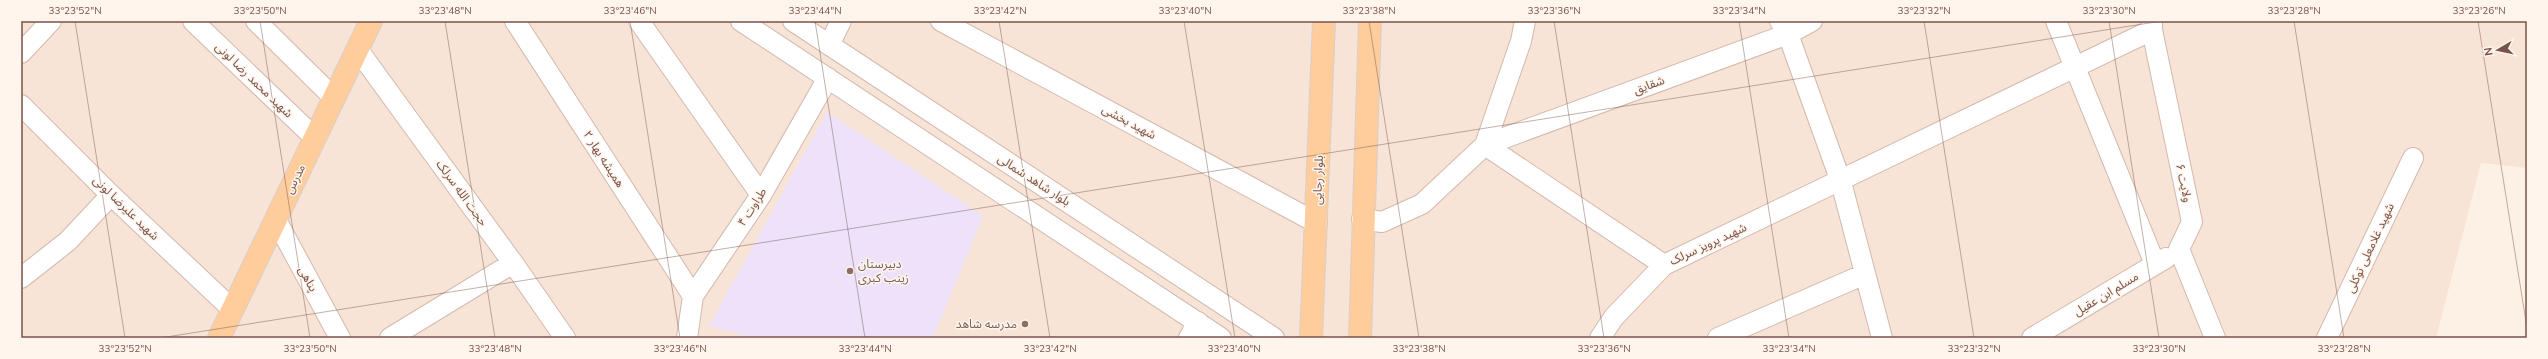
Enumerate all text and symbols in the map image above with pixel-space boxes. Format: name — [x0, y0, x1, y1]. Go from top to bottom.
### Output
text: 33°23'52"N — [48, 4, 102, 18]
text: 33°23'50"N — [233, 4, 287, 18]
text: 33°23'48"N — [418, 4, 472, 18]
text: 33°23'46"N — [603, 4, 657, 18]
text: 33°23'44"N — [788, 4, 842, 18]
text: 33°23'42"N — [973, 4, 1027, 18]
text: 33°23'40"N — [1158, 4, 1212, 18]
text: 33°23'38"N — [1342, 4, 1396, 18]
text: 33°23'36"N — [1527, 4, 1581, 18]
text: 33°23'34"N — [1712, 4, 1766, 18]
text: 33°23'32"N — [1897, 4, 1951, 18]
text: 33°23'30"N — [2082, 4, 2136, 18]
text: 33°23'28"N — [2267, 4, 2321, 18]
text: 33°23'26"N — [2452, 4, 2506, 18]
north arrow — [2478, 30, 2518, 70]
street label: شهید محمد رضا لونی — [212, 39, 296, 121]
text: N — [2481, 46, 2497, 57]
street label: شقایق — [1631, 72, 1667, 98]
street label: شهید بخشی — [1099, 101, 1159, 143]
street label: همیشه بهار ۲ — [580, 128, 628, 191]
street label: بلوار شاهد شمالی — [994, 150, 1074, 210]
street label: بلوار رجایی — [1309, 155, 1327, 205]
street label: حجت الله سرلک — [433, 157, 491, 229]
street label: مدرس — [281, 161, 309, 197]
street label: ولایت ۶ — [2172, 162, 2196, 204]
street label: شهید علیرضا لونی — [89, 172, 163, 244]
street label: طراوت ۴ — [734, 185, 770, 229]
street label: شهید غلامعلی توکلی — [2342, 201, 2398, 295]
street label: شهید پرویز سرلک — [1667, 219, 1749, 269]
place label: دبیرستان زینب کبری — [858, 256, 909, 286]
street label: پناهی — [294, 263, 322, 295]
marker: دبیرستان زینب کبری — [845, 266, 855, 276]
street label: مسلم ابن عقیل — [2071, 268, 2142, 321]
place label: مدرسه شاهد — [956, 316, 1017, 332]
marker: مدرسه شاهد — [1020, 319, 1030, 329]
text: 33°23'52"N — [98, 342, 152, 356]
text: 33°23'50"N — [283, 342, 337, 356]
text: 33°23'48"N — [468, 342, 522, 356]
text: 33°23'46"N — [653, 342, 707, 356]
text: 33°23'44"N — [838, 342, 892, 356]
text: 33°23'42"N — [1023, 342, 1077, 356]
text: 33°23'40"N — [1207, 342, 1261, 356]
text: 33°23'38"N — [1392, 342, 1446, 356]
text: 33°23'36"N — [1577, 342, 1631, 356]
text: 33°23'34"N — [1762, 342, 1816, 356]
text: 33°23'32"N — [1947, 342, 2001, 356]
text: 33°23'30"N — [2132, 342, 2186, 356]
text: 33°23'28"N — [2317, 342, 2371, 356]

